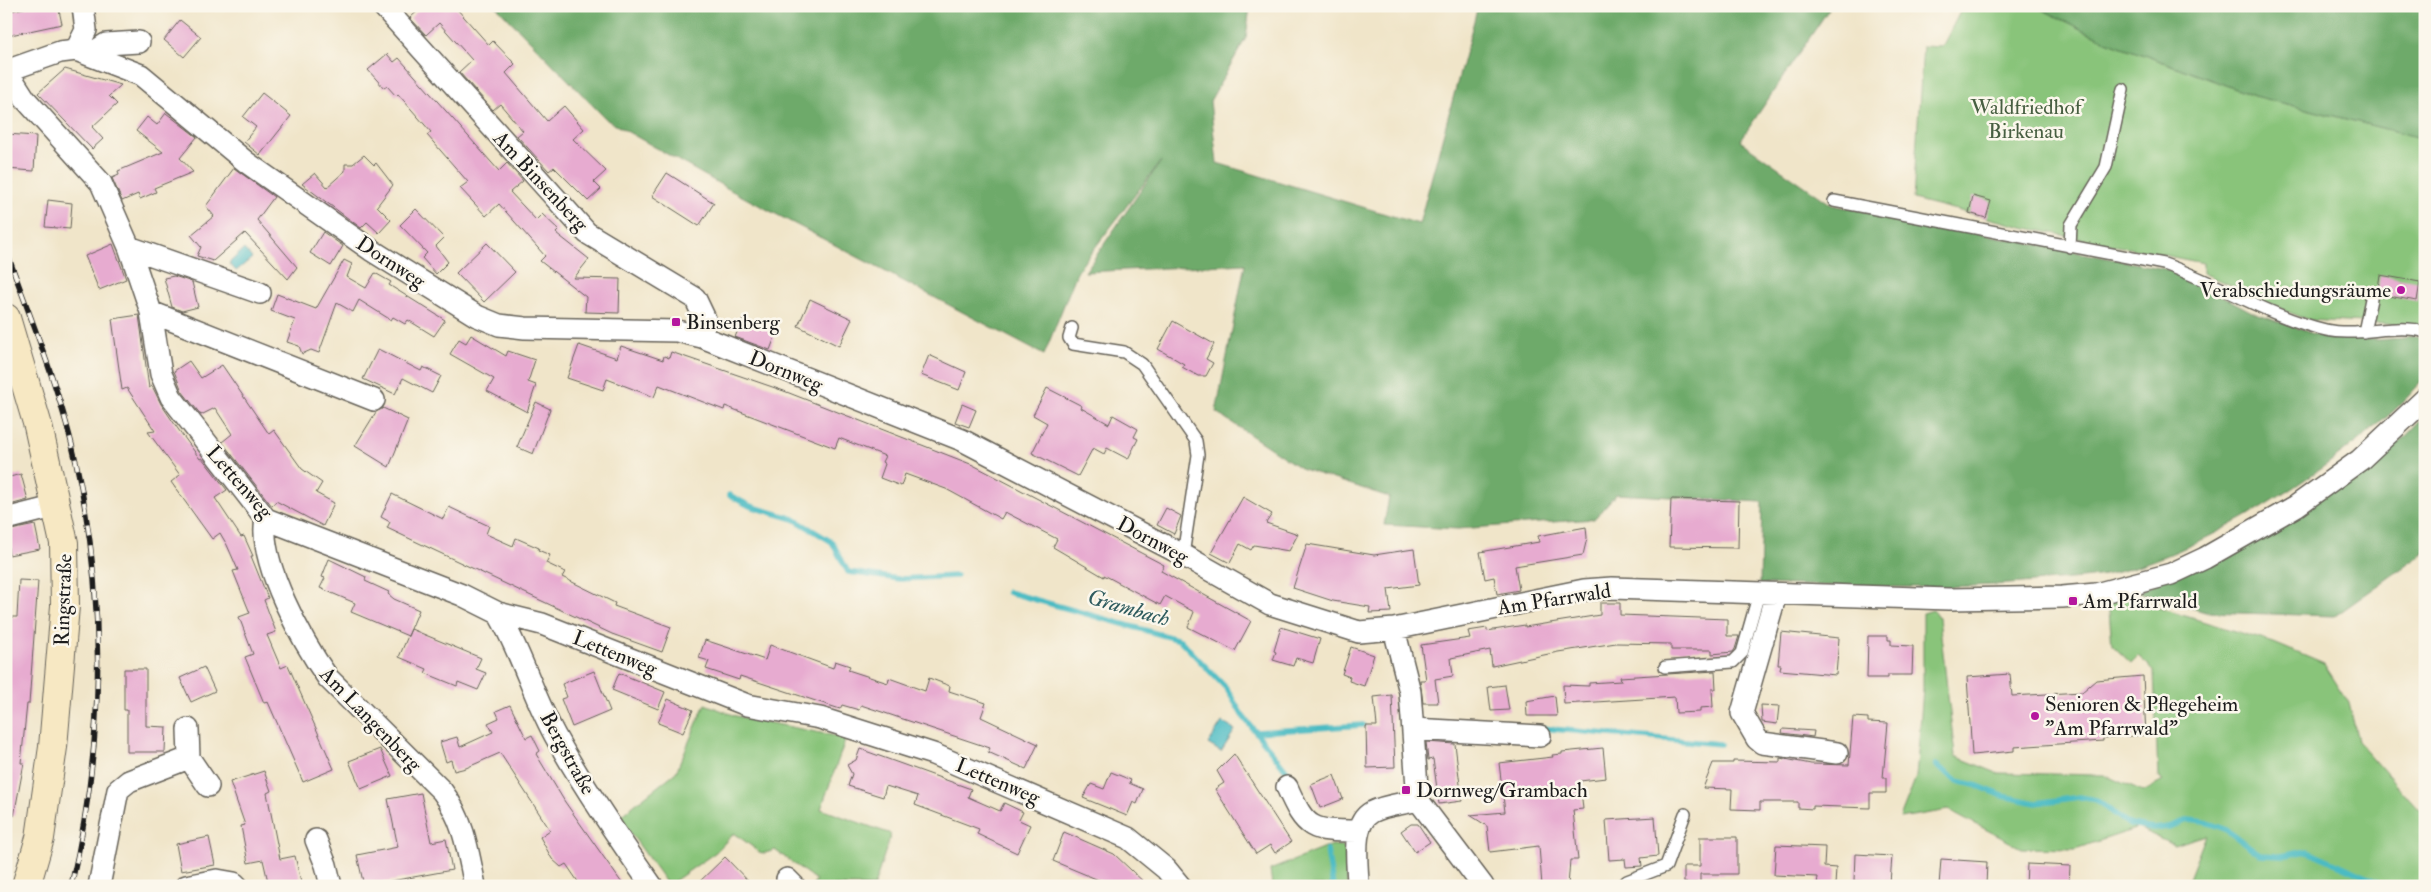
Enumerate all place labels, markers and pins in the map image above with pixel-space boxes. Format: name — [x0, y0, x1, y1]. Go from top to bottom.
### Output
place label: Verabschiedungsräume — [2199, 277, 2391, 304]
marker: Verabschiedungsräume — [2395, 284, 2407, 296]
place label: Binsenberg — [686, 309, 781, 336]
marker: Binsenberg — [670, 316, 682, 328]
place label: Am Pfarrwald — [2082, 588, 2198, 615]
marker: Am Pfarrwald — [2067, 595, 2079, 607]
place label: Senioren & Pflegeheim "Am Pfarrwald" — [2045, 691, 2238, 742]
marker: Senioren & Pflegeheim "Am Pfarrwald" — [2029, 710, 2041, 722]
place label: Dornweg/Grambach — [1416, 777, 1588, 804]
marker: Dornweg/Grambach — [1400, 784, 1412, 796]

